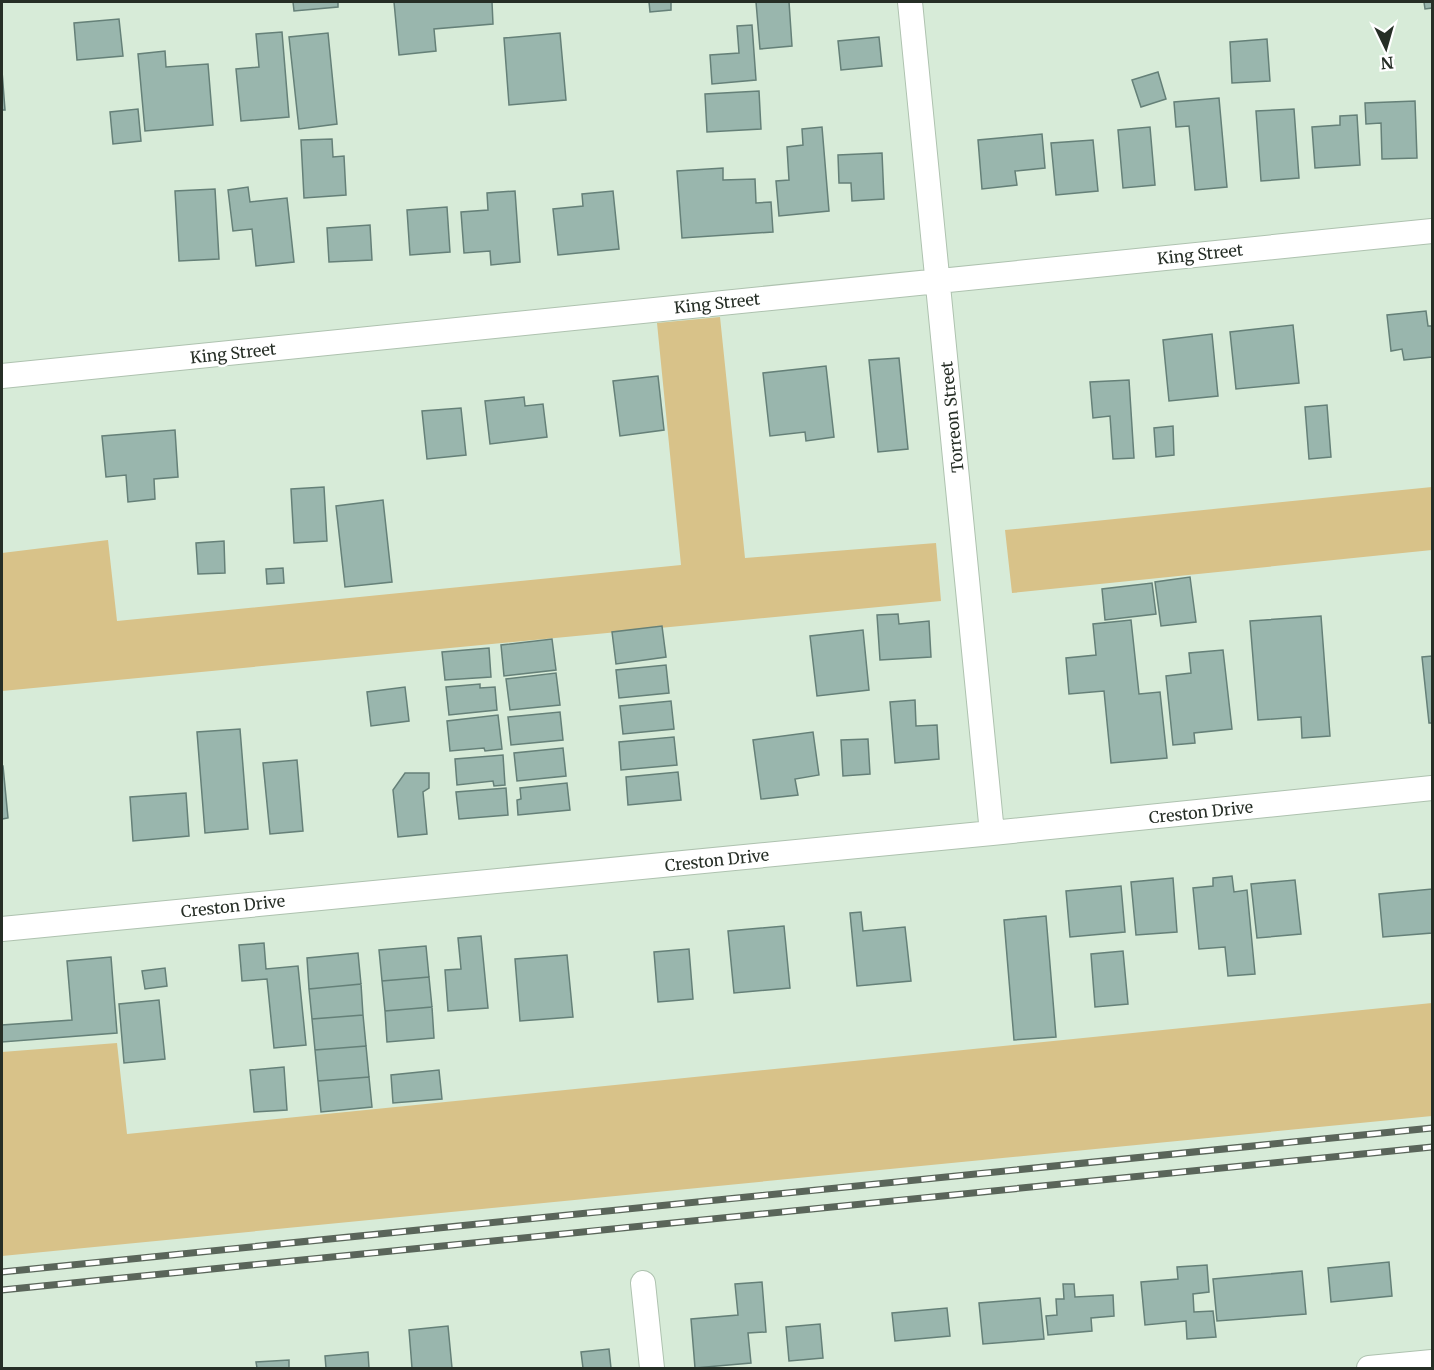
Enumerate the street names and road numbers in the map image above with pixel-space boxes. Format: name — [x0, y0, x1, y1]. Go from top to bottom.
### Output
street label: King Street — [1156, 239, 1245, 268]
street label: King Street — [673, 288, 762, 317]
street label: King Street — [189, 338, 278, 367]
street label: Torreon Street — [936, 360, 968, 474]
street label: Creston Drive — [1148, 797, 1254, 827]
street label: Creston Drive — [664, 845, 770, 875]
street label: Creston Drive — [180, 891, 286, 921]

